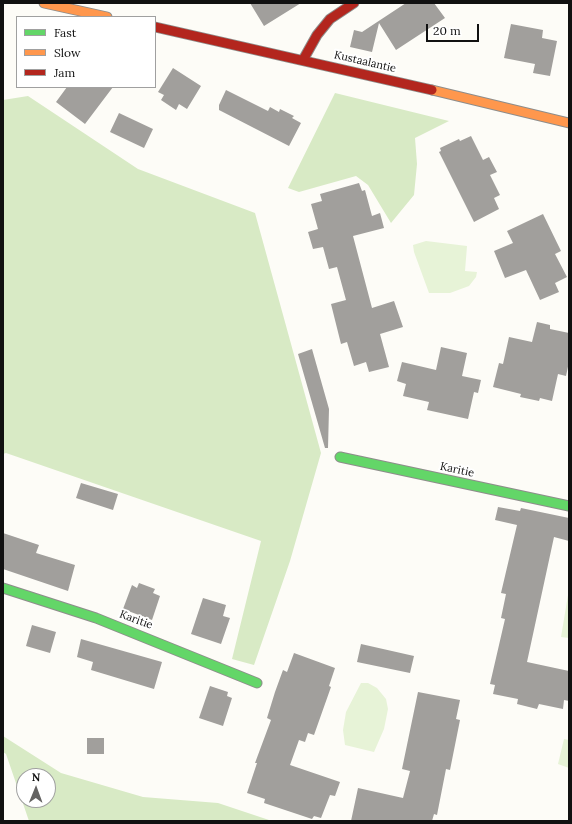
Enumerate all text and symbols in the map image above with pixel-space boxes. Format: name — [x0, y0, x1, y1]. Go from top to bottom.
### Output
legend — [16, 16, 156, 88]
scale bar — [428, 16, 481, 42]
text: 20 m — [433, 23, 461, 38]
text: Fast — [54, 25, 77, 40]
text: Slow — [54, 45, 81, 60]
street label: Kustaalantie — [333, 48, 397, 76]
text: Jam — [54, 65, 75, 80]
street label: Karitie — [439, 460, 475, 480]
street label: Karitie — [118, 608, 154, 632]
north arrow — [16, 768, 56, 808]
text: N — [32, 770, 41, 784]

